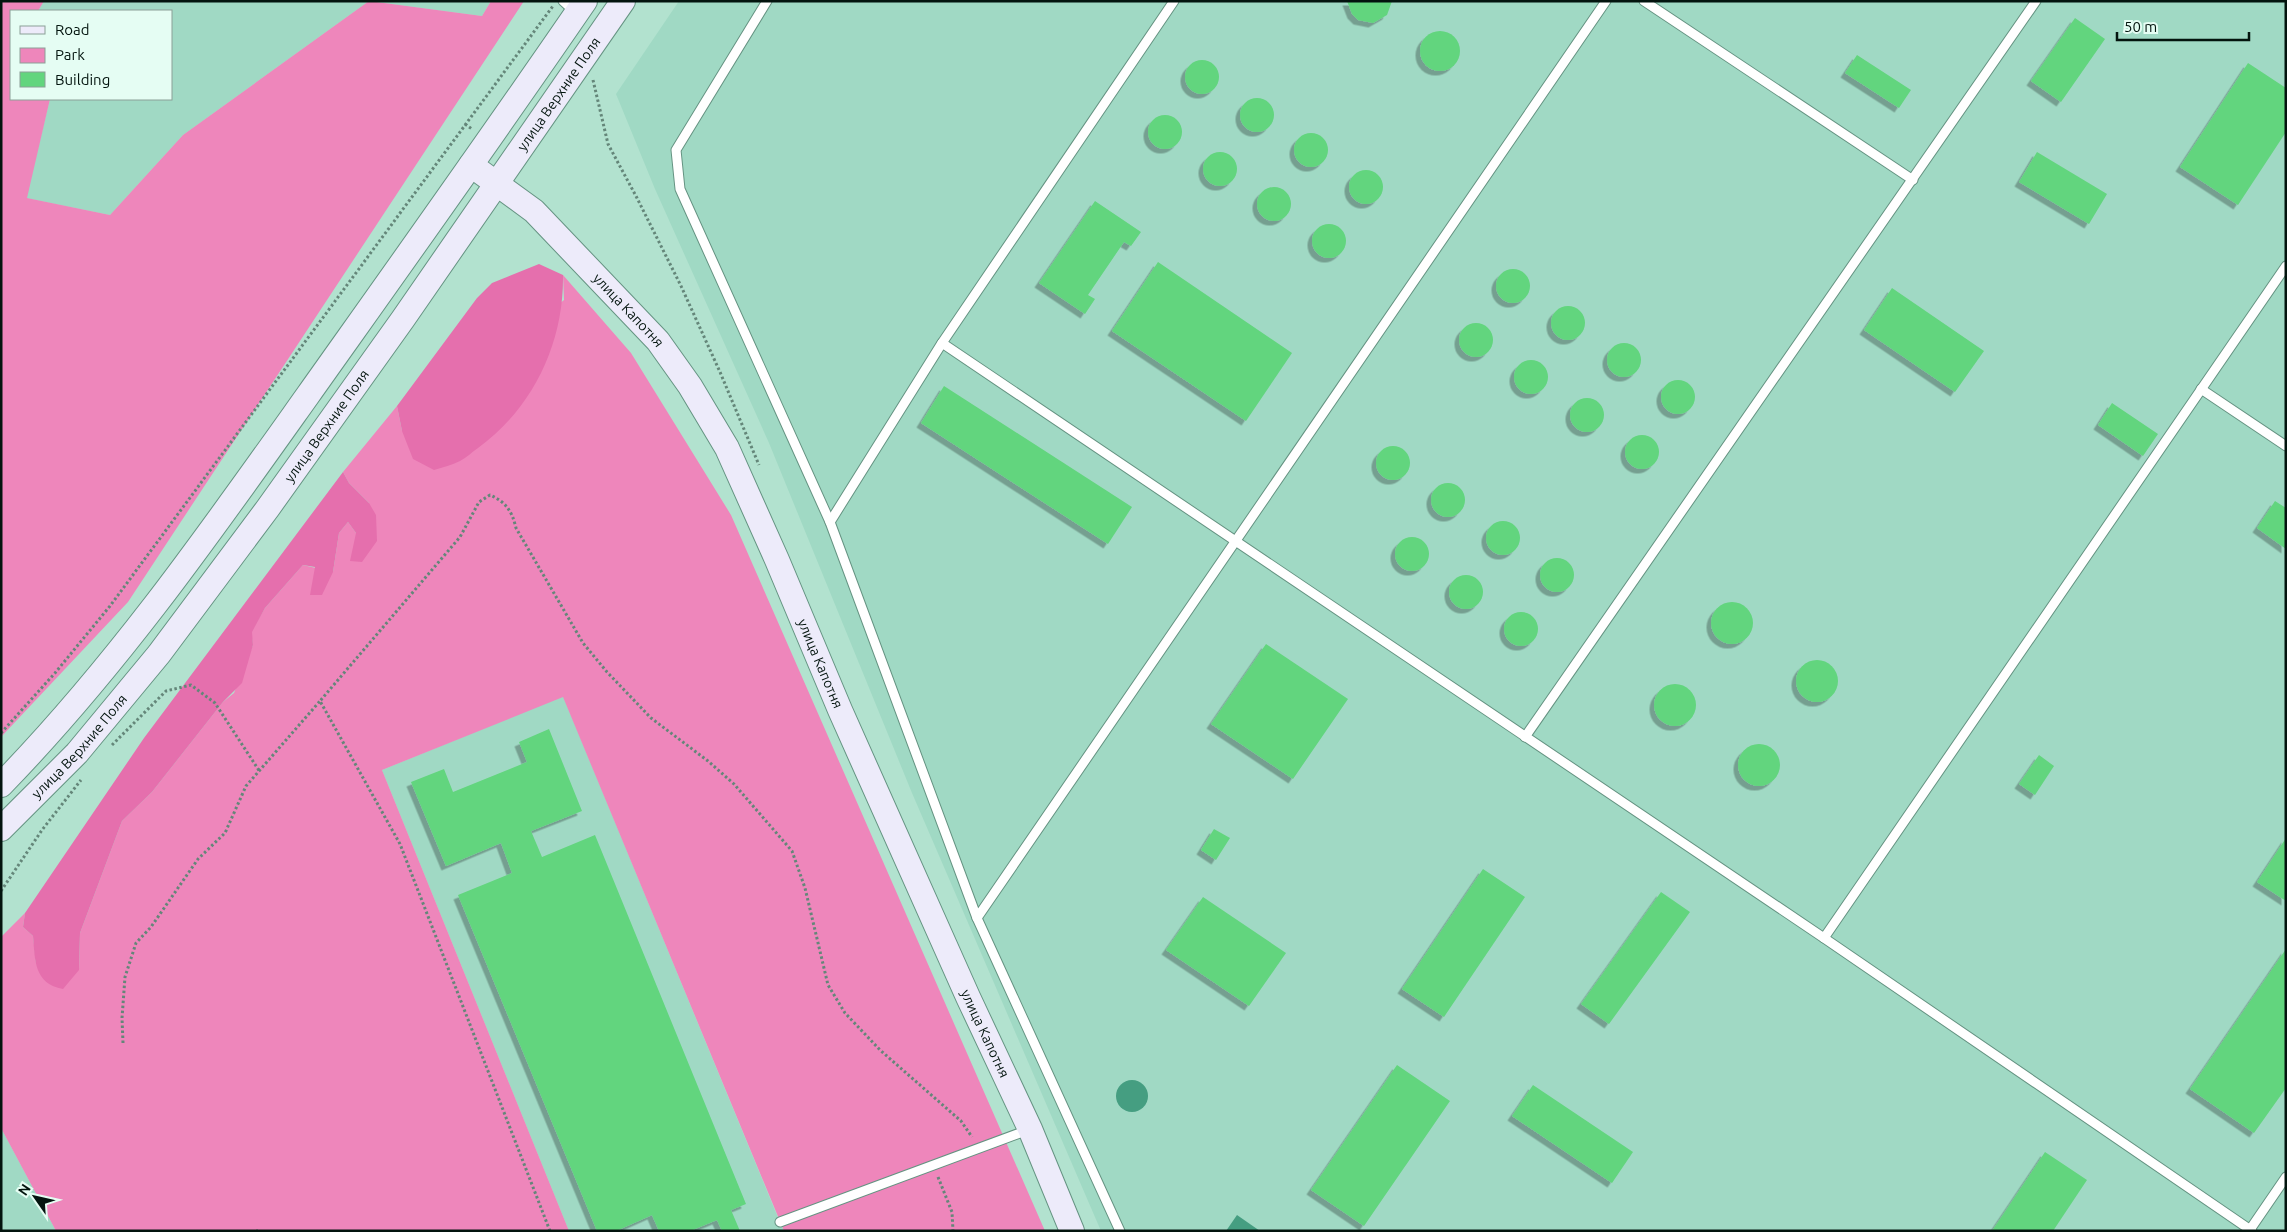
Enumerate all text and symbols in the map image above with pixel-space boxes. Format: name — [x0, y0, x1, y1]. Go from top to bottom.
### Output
legend — [10, 10, 172, 100]
scale bar — [2117, 10, 2250, 42]
text: 50 m — [2124, 18, 2157, 35]
text: Road — [55, 21, 90, 38]
street label: улица Верхние Поля — [514, 34, 603, 154]
text: Park — [55, 46, 85, 63]
text: Building — [55, 71, 110, 88]
street label: улица Капотня — [590, 270, 667, 350]
street label: улица Верхние Поля — [281, 367, 372, 485]
street label: улица Капотня — [795, 616, 846, 711]
street label: улица Верхние Поля — [28, 691, 130, 802]
street label: улица Капотня — [958, 987, 1013, 1080]
north arrow — [10, 1172, 60, 1222]
text: N — [15, 1181, 34, 1199]

